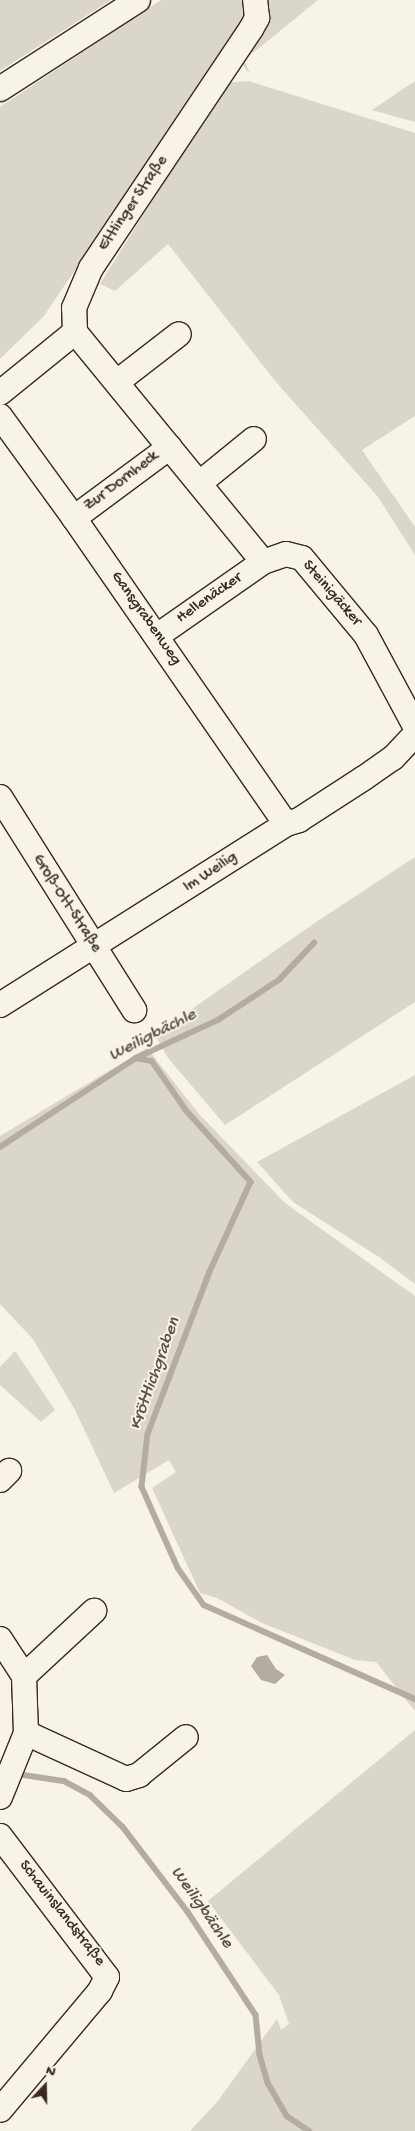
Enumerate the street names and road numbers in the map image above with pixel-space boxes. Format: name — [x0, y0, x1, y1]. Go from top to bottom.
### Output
street label: Ettlinger Straße — [95, 153, 173, 255]
street label: Zur Dornheck — [81, 448, 163, 516]
street label: Steinigäcker — [297, 557, 365, 631]
street label: Gansgrabenweg — [106, 568, 184, 670]
street label: Hellenäcker — [174, 569, 246, 629]
street label: Im Weilig — [180, 848, 242, 898]
street label: Groß-Ott-Straße — [27, 851, 105, 957]
street label: Schauinslandstraße — [14, 1857, 108, 1971]

